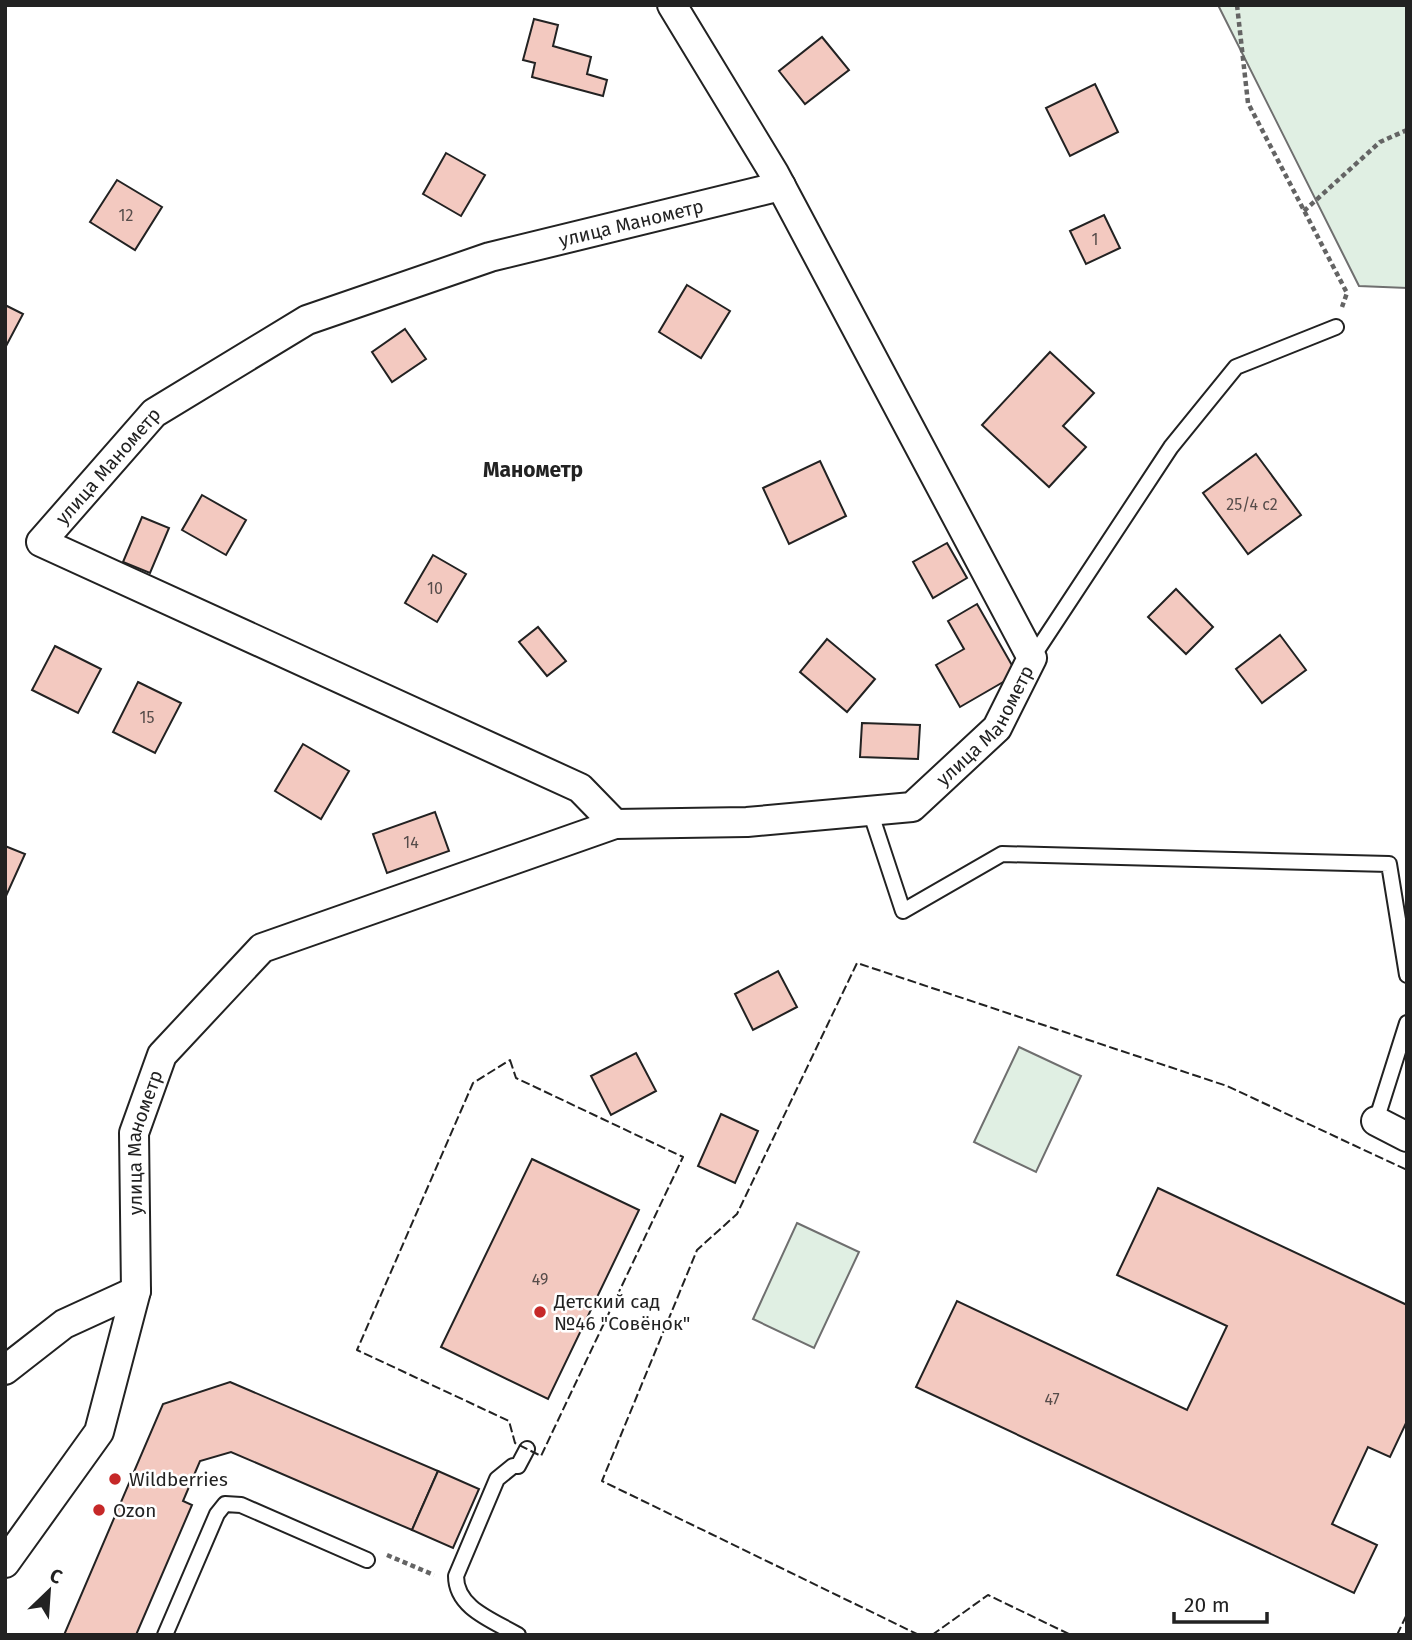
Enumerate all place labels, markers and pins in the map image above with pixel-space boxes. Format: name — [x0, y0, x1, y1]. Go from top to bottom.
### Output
place label: Детский сад №46 "Совёнок" — [553, 1290, 690, 1335]
marker: Детский сад №46 "Совёнок" — [532, 1304, 548, 1320]
place label: Wildberries — [129, 1468, 228, 1491]
marker: Wildberries — [107, 1471, 123, 1487]
place label: Ozon — [113, 1499, 156, 1522]
marker: Ozon — [91, 1502, 107, 1518]

